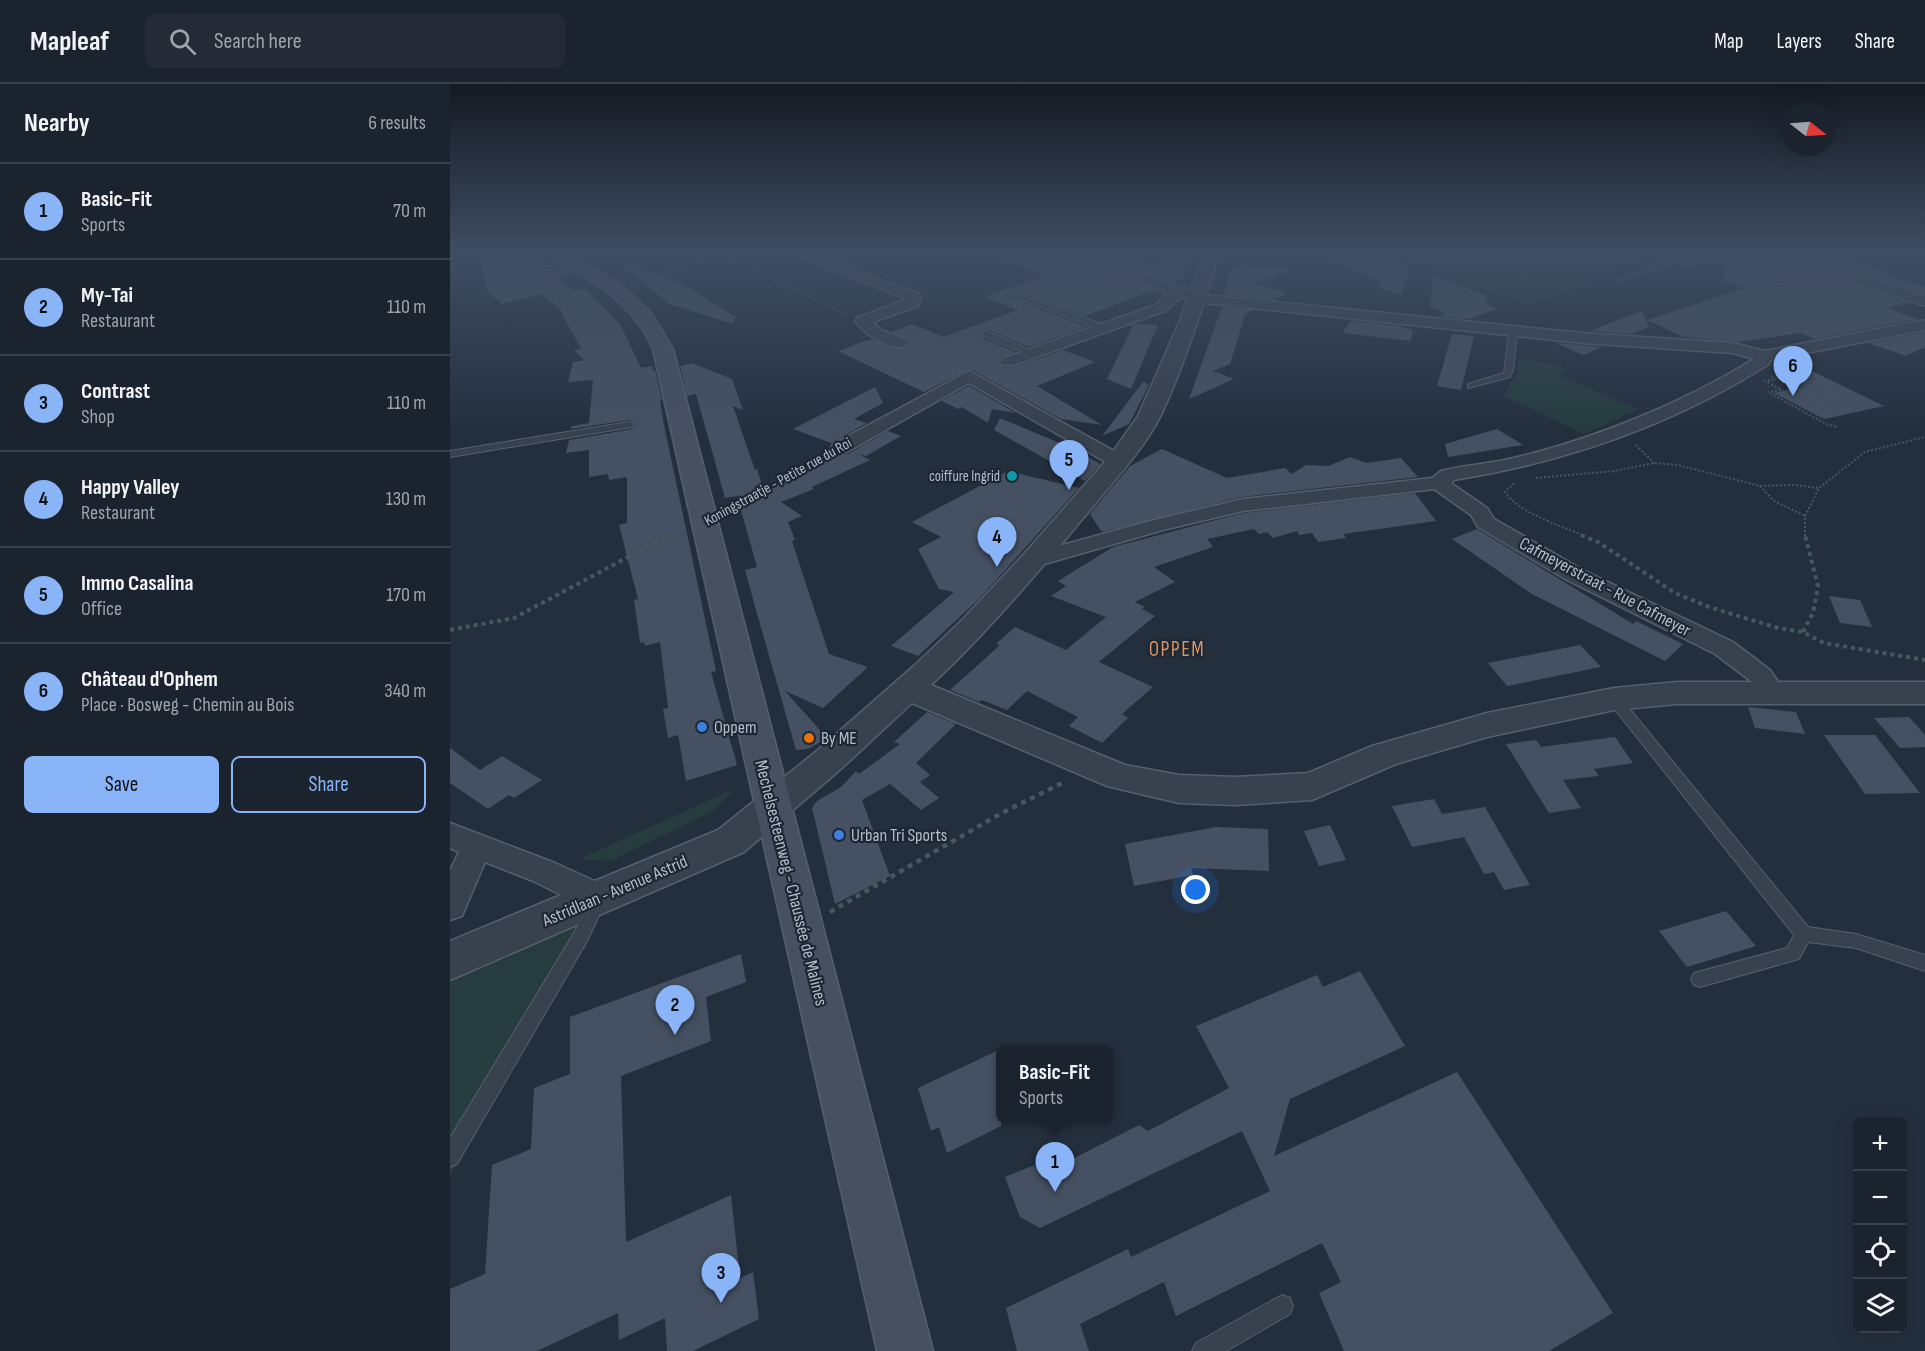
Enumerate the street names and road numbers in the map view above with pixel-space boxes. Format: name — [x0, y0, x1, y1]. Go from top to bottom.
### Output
street label: Koningstraatje - Petite rue du Roi — [701, 433, 855, 530]
street label: Cafmeyerstraat - Rue Cafmeyer — [1516, 533, 1694, 641]
street label: Mechelsesteenweg - Chaussée de Malines — [750, 758, 832, 1008]
street label: Astridlaan - Avenue Astrid — [538, 851, 691, 931]

